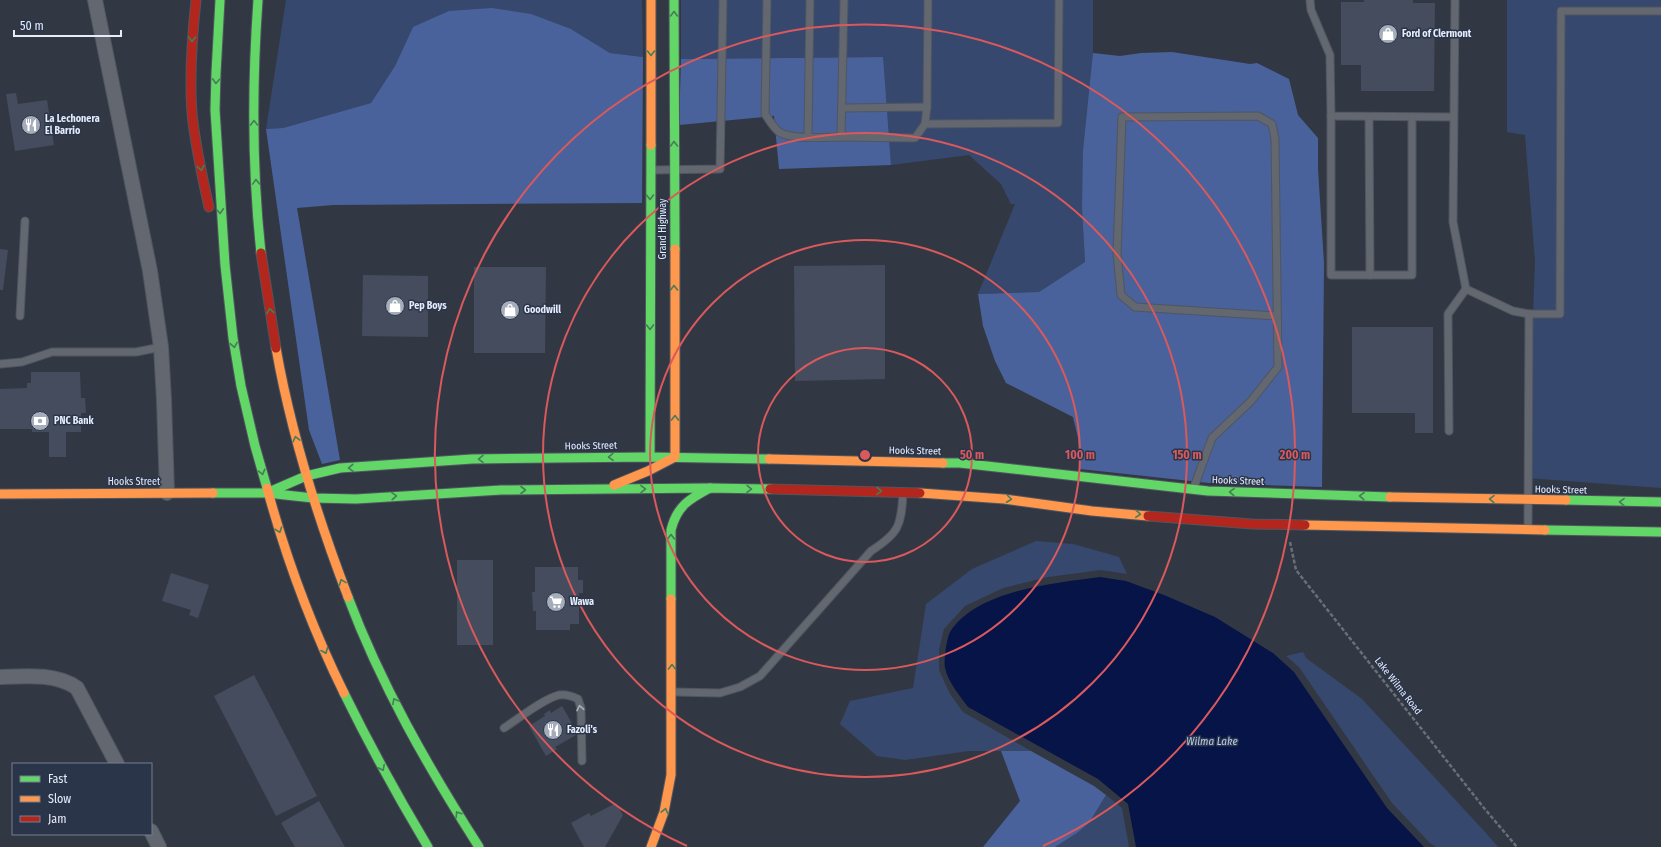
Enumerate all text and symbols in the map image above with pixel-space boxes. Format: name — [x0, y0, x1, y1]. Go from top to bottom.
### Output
one-way arrow — [670, 11, 678, 17]
scale bar — [14, 12, 121, 38]
text: 50 m — [20, 19, 44, 33]
shop icon: Ford of Clermont — [1377, 23, 1399, 45]
place label: Ford of Clermont — [1402, 28, 1472, 40]
one-way arrow — [188, 36, 197, 42]
one-way arrow — [647, 50, 655, 56]
one-way arrow — [211, 78, 220, 84]
place label: La Lechonera El Barrio — [45, 113, 100, 137]
restaurant icon: La Lechonera El Barrio — [20, 114, 42, 136]
one-way arrow — [250, 120, 258, 126]
one-way arrow — [670, 141, 678, 147]
one-way arrow — [196, 165, 204, 171]
one-way arrow — [252, 179, 260, 185]
one-way arrow — [646, 194, 655, 200]
street label: Grand Highway — [657, 198, 669, 259]
one-way arrow — [216, 208, 224, 214]
one-way arrow — [670, 285, 678, 291]
shop icon: Pep Boys — [384, 295, 406, 317]
shop icon: Goodwill — [499, 299, 521, 321]
place label: Pep Boys — [409, 300, 447, 312]
place label: Goodwill — [524, 304, 561, 316]
one-way arrow — [266, 308, 274, 315]
one-way arrow — [646, 324, 654, 330]
one-way arrow — [229, 342, 238, 348]
bank icon: PNC Bank — [29, 410, 51, 432]
place label: PNC Bank — [54, 415, 95, 427]
one-way arrow — [670, 415, 679, 421]
one-way arrow — [292, 435, 301, 442]
street label: Hooks Street — [565, 440, 618, 452]
street label: Hooks Street — [889, 445, 942, 457]
centre of rings — [858, 448, 872, 462]
text: 50 m — [960, 448, 984, 462]
text: 100 m — [1065, 448, 1095, 462]
text: 150 m — [1172, 448, 1202, 462]
text: 200 m — [1279, 448, 1310, 462]
one-way arrow — [608, 453, 614, 461]
one-way arrow — [478, 455, 484, 463]
one-way arrow — [348, 463, 354, 472]
one-way arrow — [257, 468, 266, 475]
street label: Hooks Street — [1212, 474, 1265, 488]
street label: Hooks Street — [108, 476, 161, 488]
street label: Hooks Street — [1535, 484, 1588, 496]
one-way arrow — [640, 485, 646, 493]
one-way arrow — [746, 485, 752, 493]
one-way arrow — [520, 486, 526, 494]
one-way arrow — [876, 487, 882, 495]
one-way arrow — [1229, 488, 1235, 496]
one-way arrow — [391, 492, 397, 501]
one-way arrow — [1359, 492, 1365, 501]
one-way arrow — [1005, 494, 1012, 503]
one-way arrow — [1489, 495, 1495, 503]
one-way arrow — [1619, 498, 1625, 506]
one-way arrow — [1135, 510, 1141, 519]
one-way arrow — [274, 526, 283, 533]
one-way arrow — [667, 534, 675, 540]
one-way arrow — [339, 579, 347, 586]
supermarket icon: Wawa — [545, 591, 567, 613]
place label: Wawa — [570, 596, 594, 608]
one-way arrow — [320, 647, 328, 655]
street label: Lake Wilma Road — [1372, 655, 1424, 717]
one-way arrow — [668, 664, 676, 670]
one-way arrow — [392, 698, 399, 705]
one-way arrow — [576, 705, 585, 711]
restaurant icon: Fazoli's — [542, 719, 564, 741]
place label: Fazoli's — [567, 724, 598, 736]
water label: Wilma Lake — [1186, 735, 1238, 748]
legend — [12, 763, 152, 835]
one-way arrow — [377, 764, 385, 771]
text: Fast — [48, 772, 67, 786]
text: Slow — [48, 792, 71, 806]
one-way arrow — [660, 807, 669, 814]
one-way arrow — [455, 811, 463, 818]
text: Jam — [48, 812, 66, 826]

